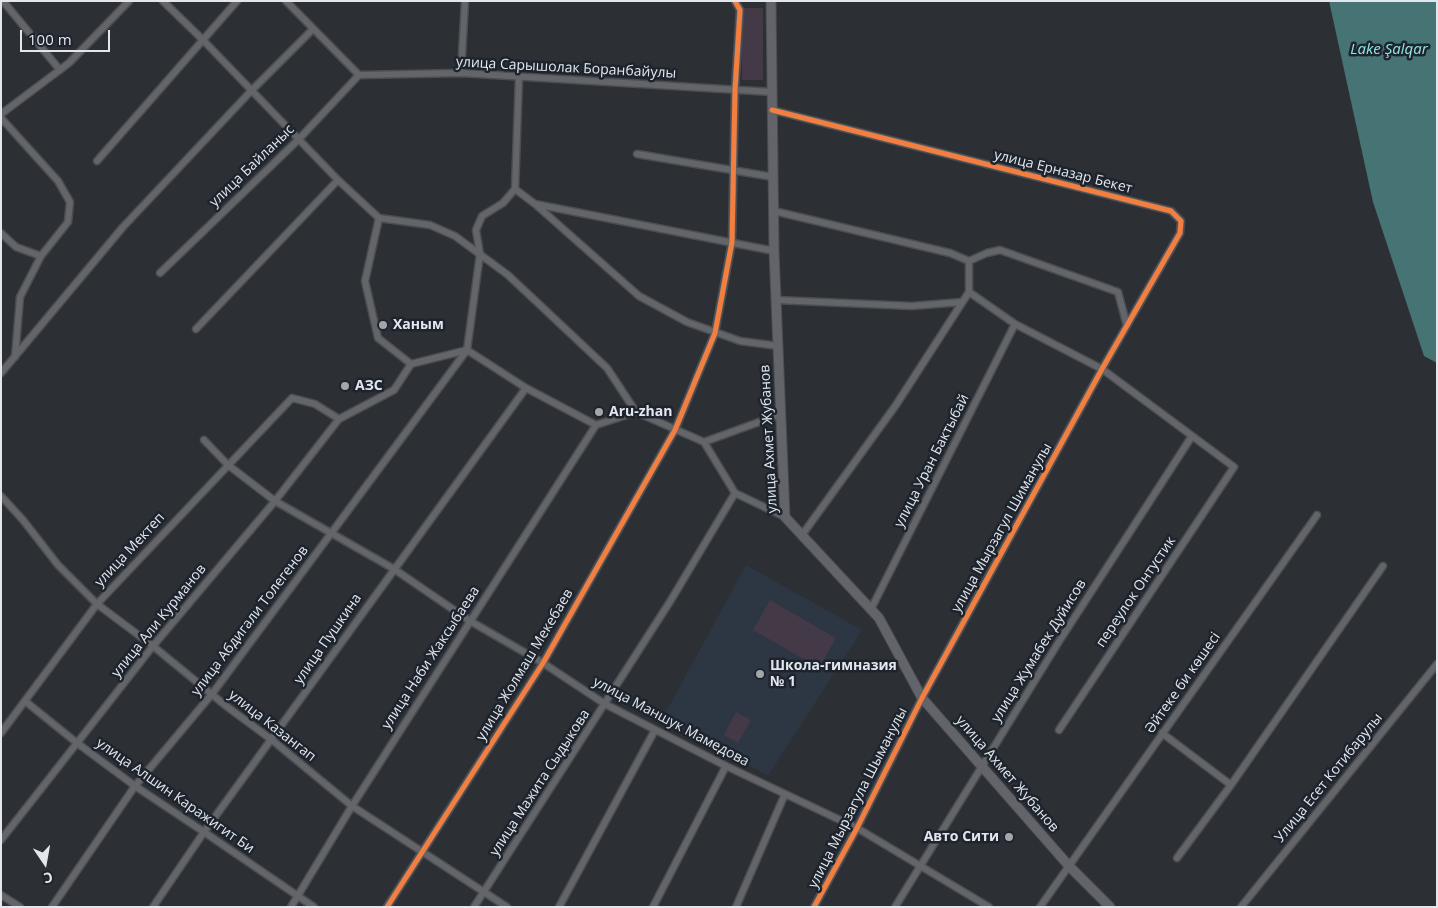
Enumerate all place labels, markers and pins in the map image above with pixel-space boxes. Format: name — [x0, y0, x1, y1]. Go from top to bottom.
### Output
place label: Ханым — [393, 317, 444, 333]
marker: Ханым — [377, 319, 389, 331]
place label: АЗС — [355, 378, 383, 394]
marker: АЗС — [339, 380, 351, 392]
place label: Aru-zhan — [609, 404, 672, 420]
marker: Aru-zhan — [593, 406, 605, 418]
place label: Школа-гимназия № 1 — [770, 658, 897, 690]
marker: Школа-гимназия № 1 — [754, 668, 766, 680]
place label: Авто Сити — [924, 829, 999, 845]
marker: Авто Сити — [1003, 831, 1015, 843]

